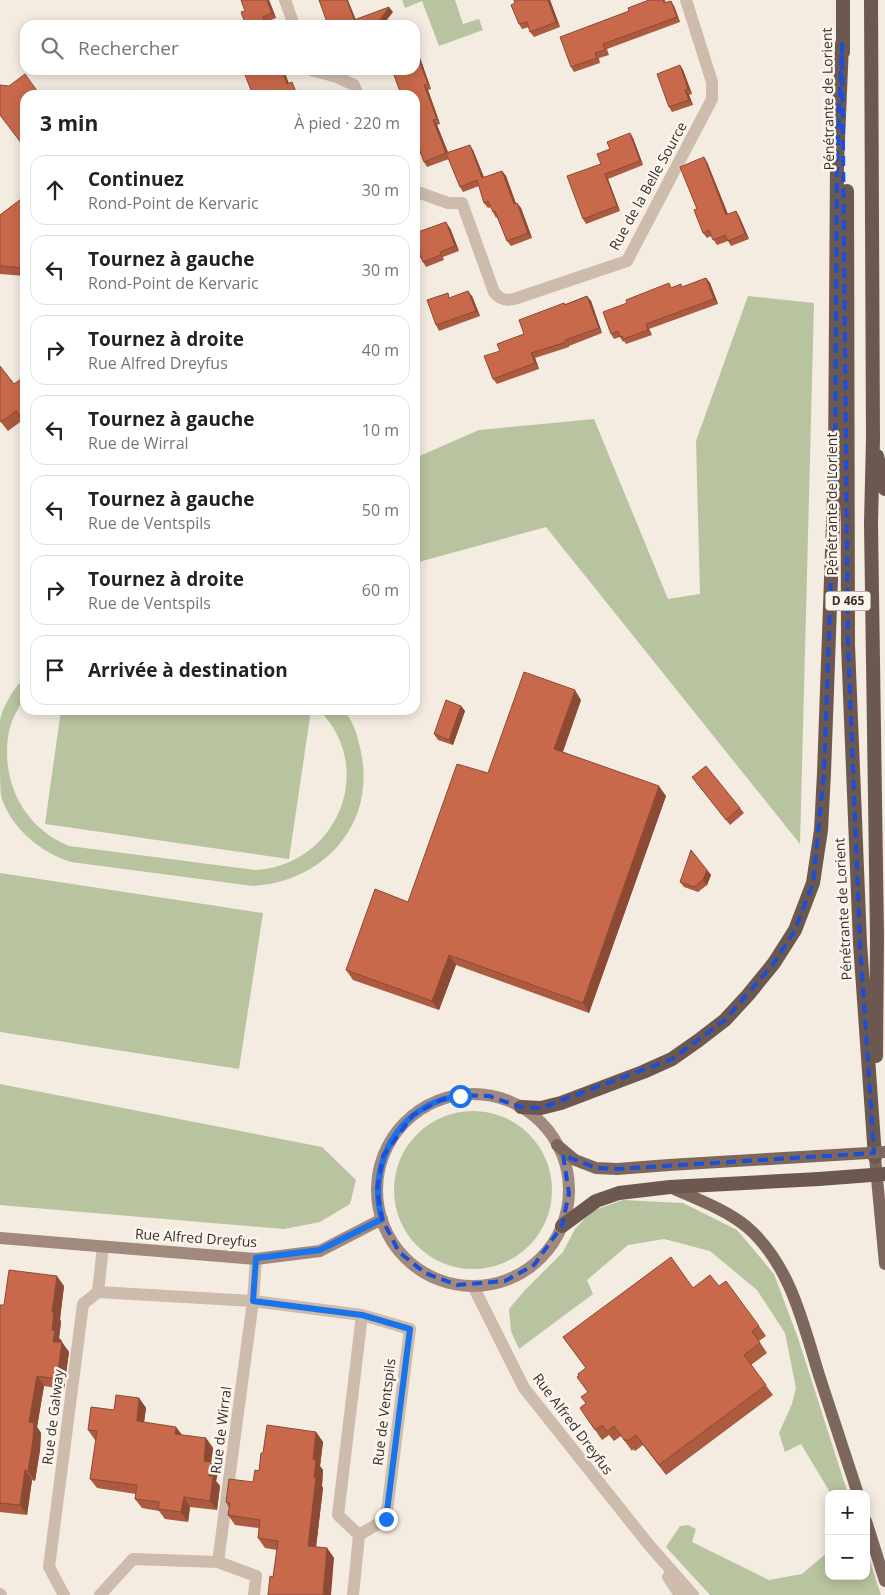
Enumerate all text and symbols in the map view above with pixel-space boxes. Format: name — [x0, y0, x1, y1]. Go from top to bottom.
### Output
search box — [20, 20, 420, 75]
street label: Pénétrante de Lorient — [817, 27, 838, 171]
icon: search — [38, 34, 66, 62]
text: Rechercher — [78, 35, 179, 61]
text: 3 min — [40, 109, 98, 137]
text: À pied · 220 m — [294, 112, 400, 134]
street label: Rue de la Belle Source — [604, 118, 691, 253]
text: Continuez — [88, 166, 184, 192]
icon: ahead — [41, 176, 69, 204]
text: 30 m — [362, 179, 399, 201]
text: Rond-Point de Kervaric — [88, 192, 259, 214]
text: Tournez à gauche — [88, 246, 254, 272]
icon: left — [41, 256, 69, 284]
text: 30 m — [362, 259, 399, 281]
text: Rond-Point de Kervaric — [88, 272, 259, 294]
text: Tournez à droite — [88, 326, 244, 352]
icon: right — [41, 336, 69, 364]
text: 40 m — [362, 339, 399, 361]
text: Rue Alfred Dreyfus — [88, 352, 228, 374]
text: Tournez à gauche — [88, 406, 254, 432]
icon: left — [41, 416, 69, 444]
text: 10 m — [362, 419, 399, 441]
text: Rue de Wirral — [88, 432, 189, 454]
street label: Pénétrante de Lorient — [822, 433, 841, 575]
text: Tournez à gauche — [88, 486, 254, 512]
icon: left — [41, 496, 69, 524]
text: 50 m — [362, 499, 399, 521]
text: Rue de Ventspils — [88, 512, 211, 534]
text: Tournez à droite — [88, 566, 244, 592]
icon: right — [41, 576, 69, 604]
text: 60 m — [362, 579, 399, 601]
text: Rue de Ventspils — [88, 592, 211, 614]
road number: D 465 — [826, 592, 870, 610]
icon: arrive — [41, 656, 69, 684]
text: Arrivée à destination — [88, 657, 288, 683]
street label: Pénétrante de Lorient — [829, 837, 856, 981]
route start — [449, 1085, 472, 1108]
street label: Rue Alfred Dreyfus — [134, 1224, 258, 1251]
street label: Rue de Ventspils — [368, 1357, 400, 1466]
street label: Rue de Galway — [37, 1367, 68, 1466]
street label: Rue Alfred Dreyfus — [529, 1369, 618, 1479]
street label: Rue de Wirral — [206, 1385, 235, 1475]
map controls — [825, 1490, 870, 1580]
button: + — [825, 1490, 870, 1535]
route end — [375, 1508, 398, 1531]
button: − — [825, 1535, 870, 1580]

